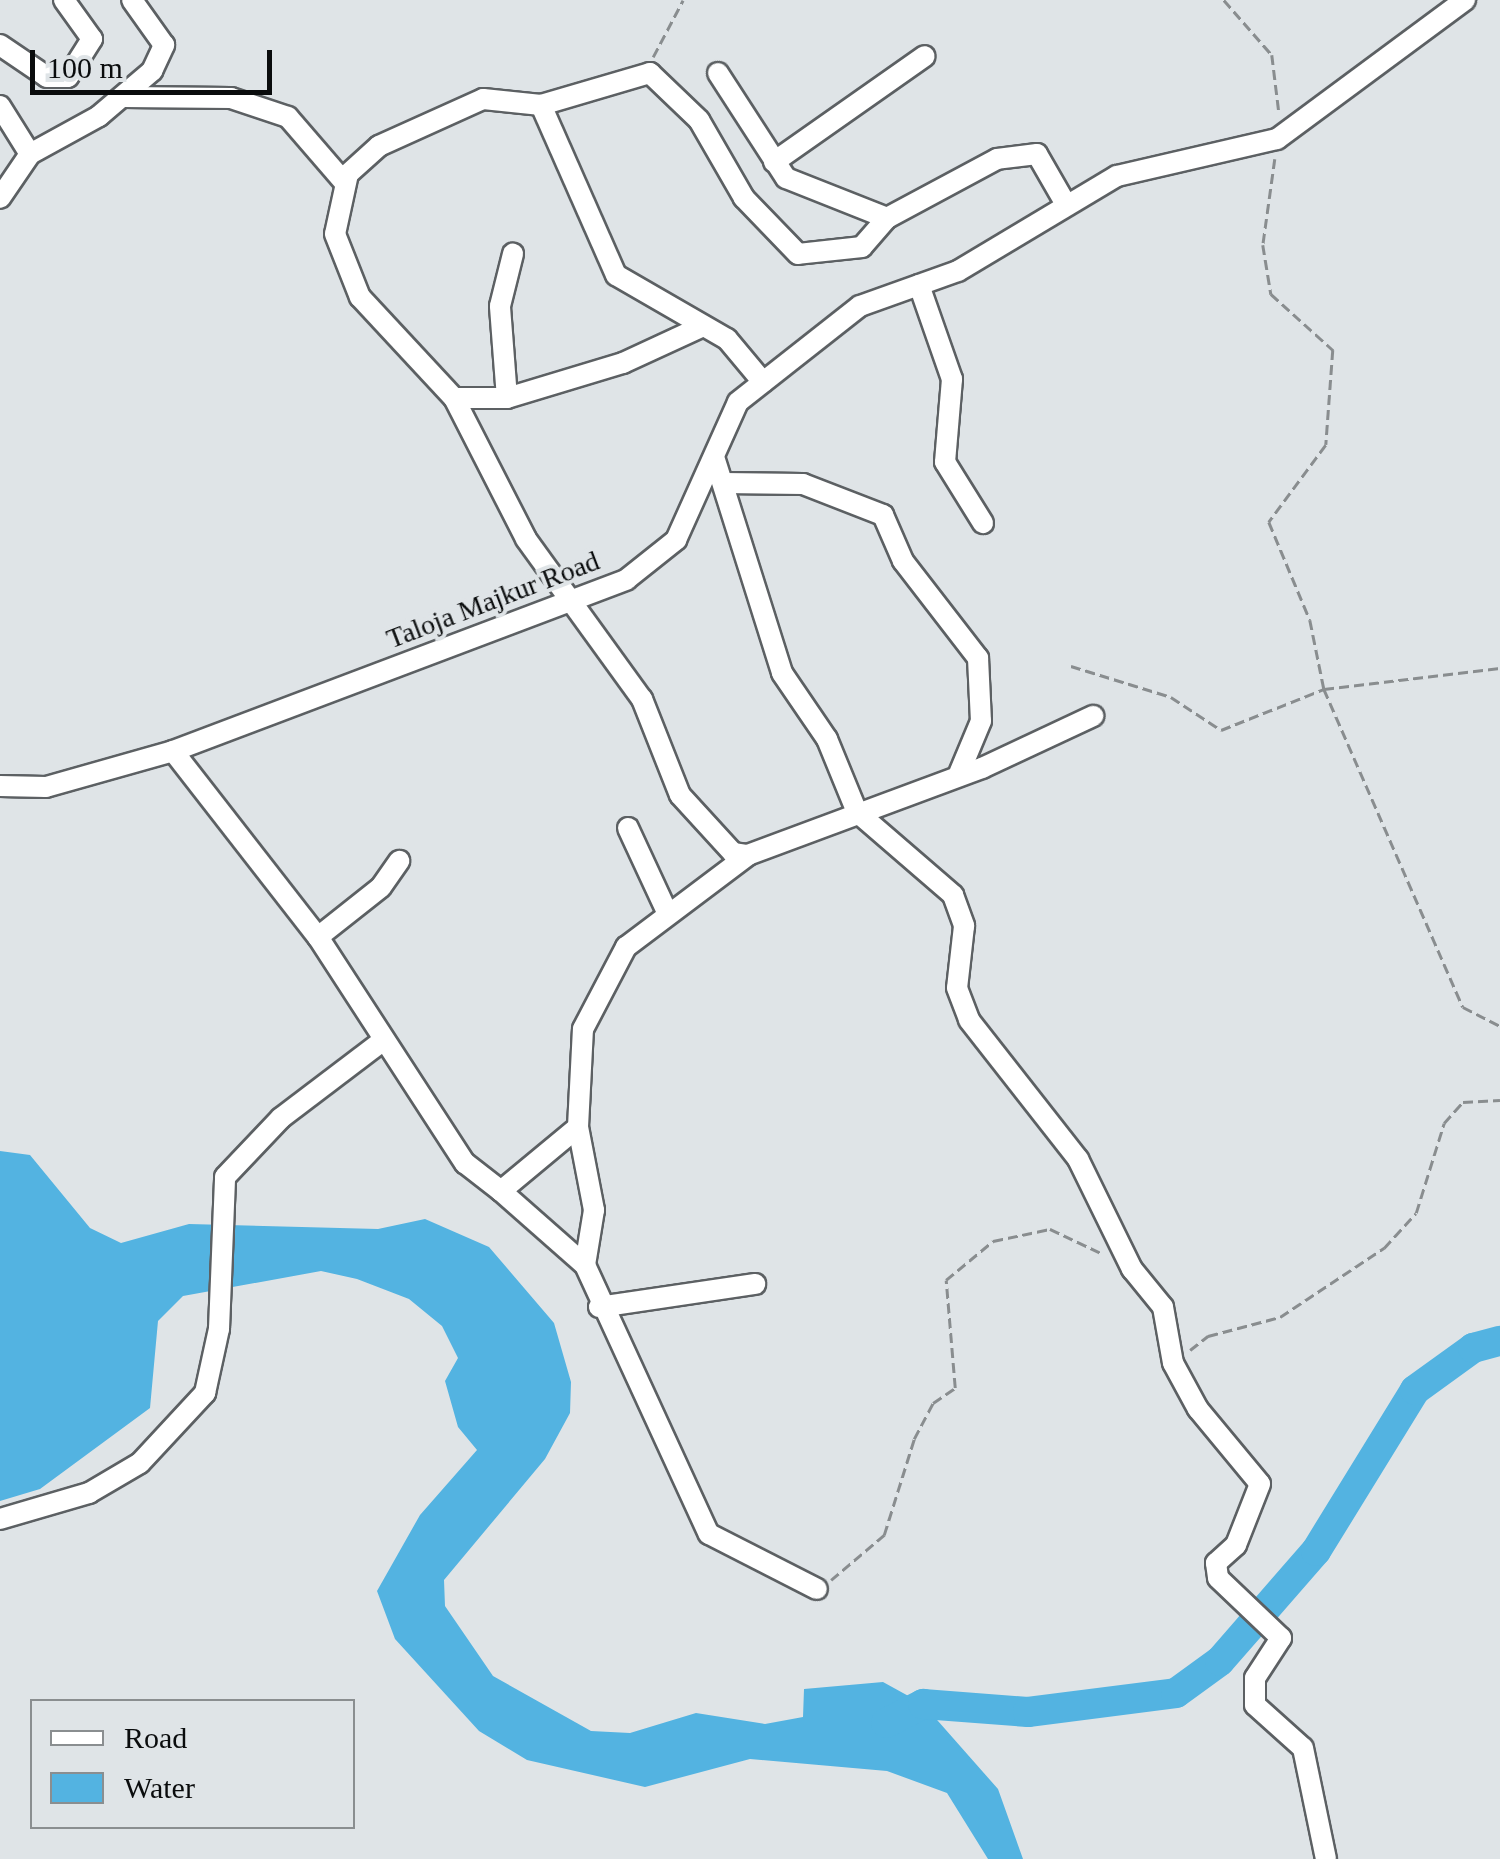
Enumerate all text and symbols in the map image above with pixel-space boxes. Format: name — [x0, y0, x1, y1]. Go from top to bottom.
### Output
scale bar — [35, 30, 278, 92]
text: 100 m — [47, 51, 123, 84]
street label: Taloja Majkur Road — [382, 544, 604, 656]
legend — [30, 1699, 355, 1829]
text: Road — [124, 1721, 187, 1754]
text: Water — [124, 1771, 195, 1804]

